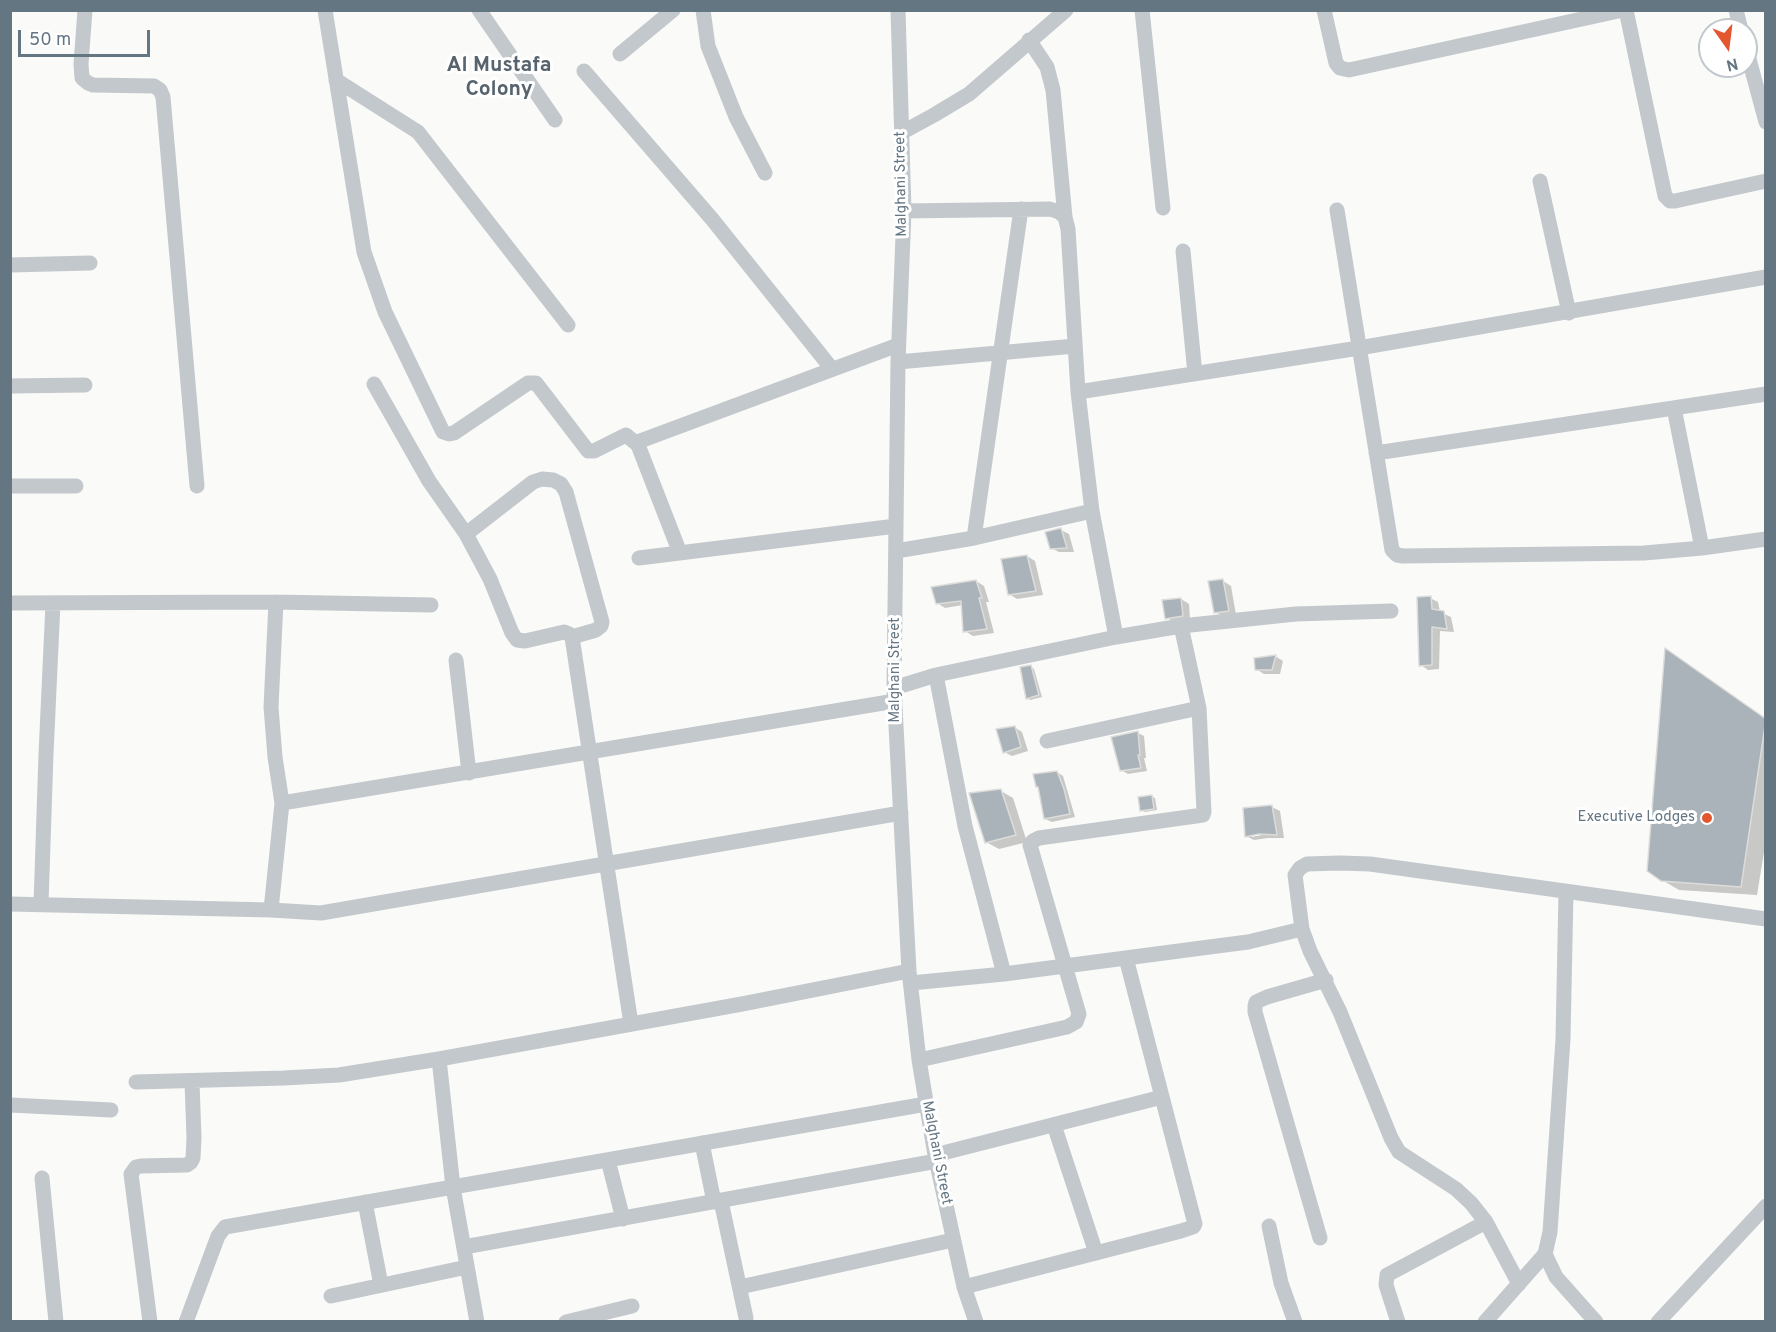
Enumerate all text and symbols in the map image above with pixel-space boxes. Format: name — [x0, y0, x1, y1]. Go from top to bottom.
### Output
scale bar — [21, 18, 153, 56]
north arrow — [1698, 18, 1758, 78]
text: 50 m — [29, 29, 71, 52]
text: N — [1724, 52, 1740, 75]
district label: Al Mustafa Colony — [447, 54, 551, 104]
street label: Malghani Street — [892, 131, 912, 237]
street label: Malghani Street — [887, 617, 905, 723]
place label: Executive Lodges — [1577, 809, 1695, 827]
marker: Executive Lodges — [1700, 811, 1714, 825]
street label: Malghani Street — [917, 1099, 955, 1207]

